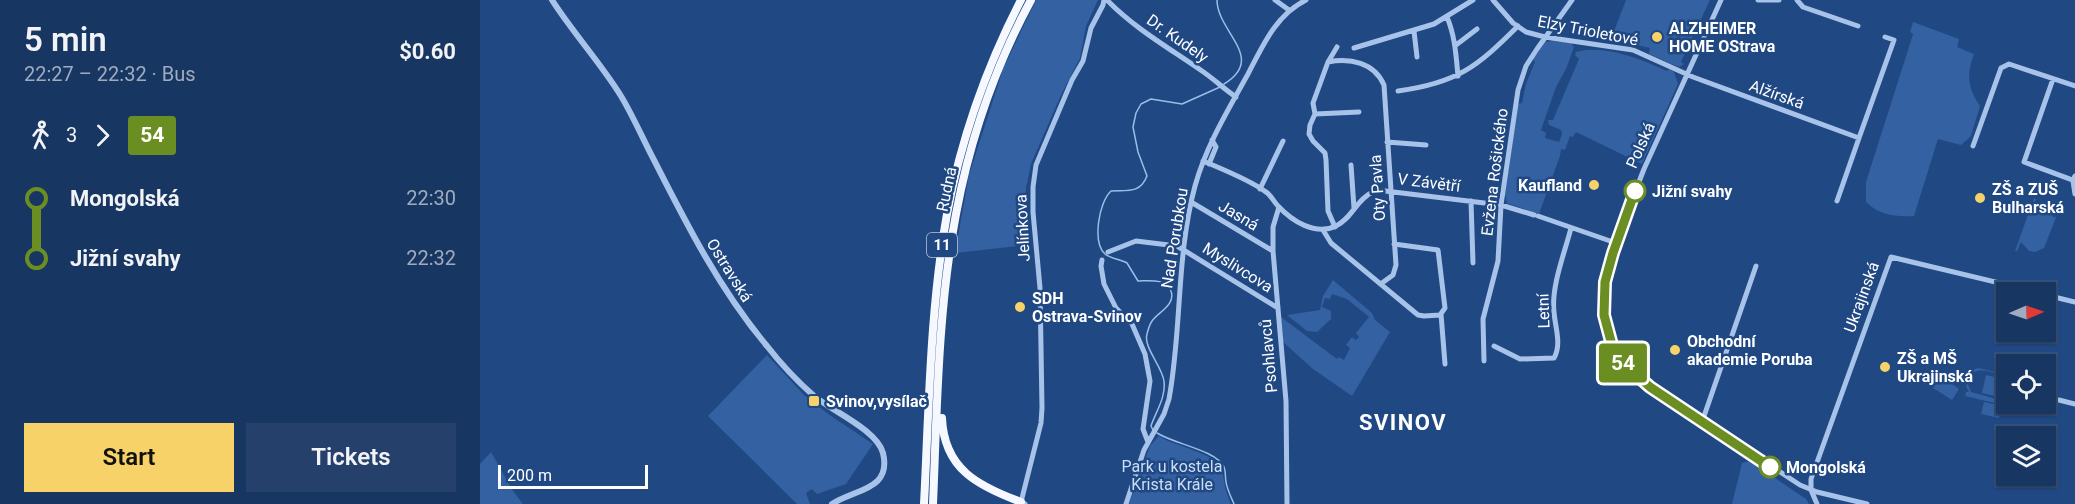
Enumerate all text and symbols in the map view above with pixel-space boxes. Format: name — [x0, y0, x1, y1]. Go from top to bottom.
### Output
street label: Dr. Kudely — [1143, 10, 1213, 67]
street label: Elzy Trioletové — [1536, 11, 1640, 50]
place label: ALZHEIMER HOME OStrava — [1669, 19, 1776, 56]
text: 5 min — [24, 20, 107, 59]
marker: ALZHEIMER HOME OStrava — [1650, 30, 1664, 44]
text: $0.60 — [399, 39, 456, 64]
text: 22:27 – 22:32 · Bus — [24, 62, 196, 86]
street label: Alžírská — [1747, 76, 1807, 113]
street label: Evžena Rošického — [1477, 107, 1512, 237]
icon: walk — [24, 119, 57, 152]
icon: forward — [86, 119, 119, 152]
street label: Polská — [1622, 119, 1659, 171]
text: 3 — [66, 123, 77, 147]
text: 54 — [140, 123, 164, 147]
street label: Oty Pavla — [1366, 154, 1389, 222]
street label: Rudná — [932, 165, 960, 213]
street label: V Závětří — [1396, 169, 1462, 196]
place label: Kaufland — [1518, 176, 1582, 195]
marker: Kaufland — [1587, 178, 1601, 192]
marker: Jižní svahy — [1624, 180, 1646, 202]
place label: ZŠ a ZUŠ Bulharská — [1992, 180, 2065, 217]
place label: Jižní svahy — [1652, 182, 1733, 201]
text: Mongolská — [70, 186, 180, 211]
text: 22:30 — [406, 186, 456, 210]
street label: Nad Porubkou — [1157, 186, 1192, 290]
marker: ZŠ a ZUŠ Bulharská — [1973, 191, 1987, 205]
street label: Jelínkova — [1011, 194, 1034, 262]
street label: Jasná — [1215, 196, 1262, 235]
road number: 11 — [927, 233, 957, 257]
street label: Ostravská — [703, 235, 756, 305]
street label: Myslivcova — [1199, 238, 1276, 296]
text: Jižní svahy — [70, 246, 181, 271]
text: 22:32 — [406, 246, 456, 270]
street label: Ukrajinská — [1840, 259, 1883, 335]
north arrow — [1996, 282, 2056, 342]
map controls — [1996, 282, 2056, 486]
place label: SDH Ostrava-Svinov — [1032, 289, 1142, 326]
street label: Letní — [1533, 292, 1554, 329]
marker: SDH Ostrava-Svinov — [1013, 300, 1027, 314]
street label: Psohlavců — [1256, 318, 1281, 393]
place label: Obchodní akademie Poruba — [1687, 332, 1813, 369]
marker: Obchodní akademie Poruba — [1668, 343, 1682, 357]
line badge: 54 — [1596, 344, 1650, 382]
place label: ZŠ a MŠ Ukrajinská — [1897, 349, 1973, 386]
text: 54 — [1611, 351, 1635, 375]
button: locate — [1996, 354, 2056, 414]
marker: ZŠ a MŠ Ukrajinská — [1878, 360, 1892, 374]
place label: Svinov,vysílač — [826, 392, 927, 411]
marker: Svinov,vysílač — [807, 394, 821, 408]
district label: SVINOV — [1359, 410, 1447, 435]
button: Start — [24, 423, 234, 492]
button: Tickets — [246, 423, 456, 492]
button: layers — [1996, 426, 2056, 486]
marker: Mongolská — [1759, 456, 1781, 478]
park label: Park u kostela Krista Krále — [1122, 457, 1222, 494]
place label: Mongolská — [1786, 458, 1866, 477]
scale bar — [498, 462, 648, 490]
text: 200 m — [507, 466, 552, 485]

